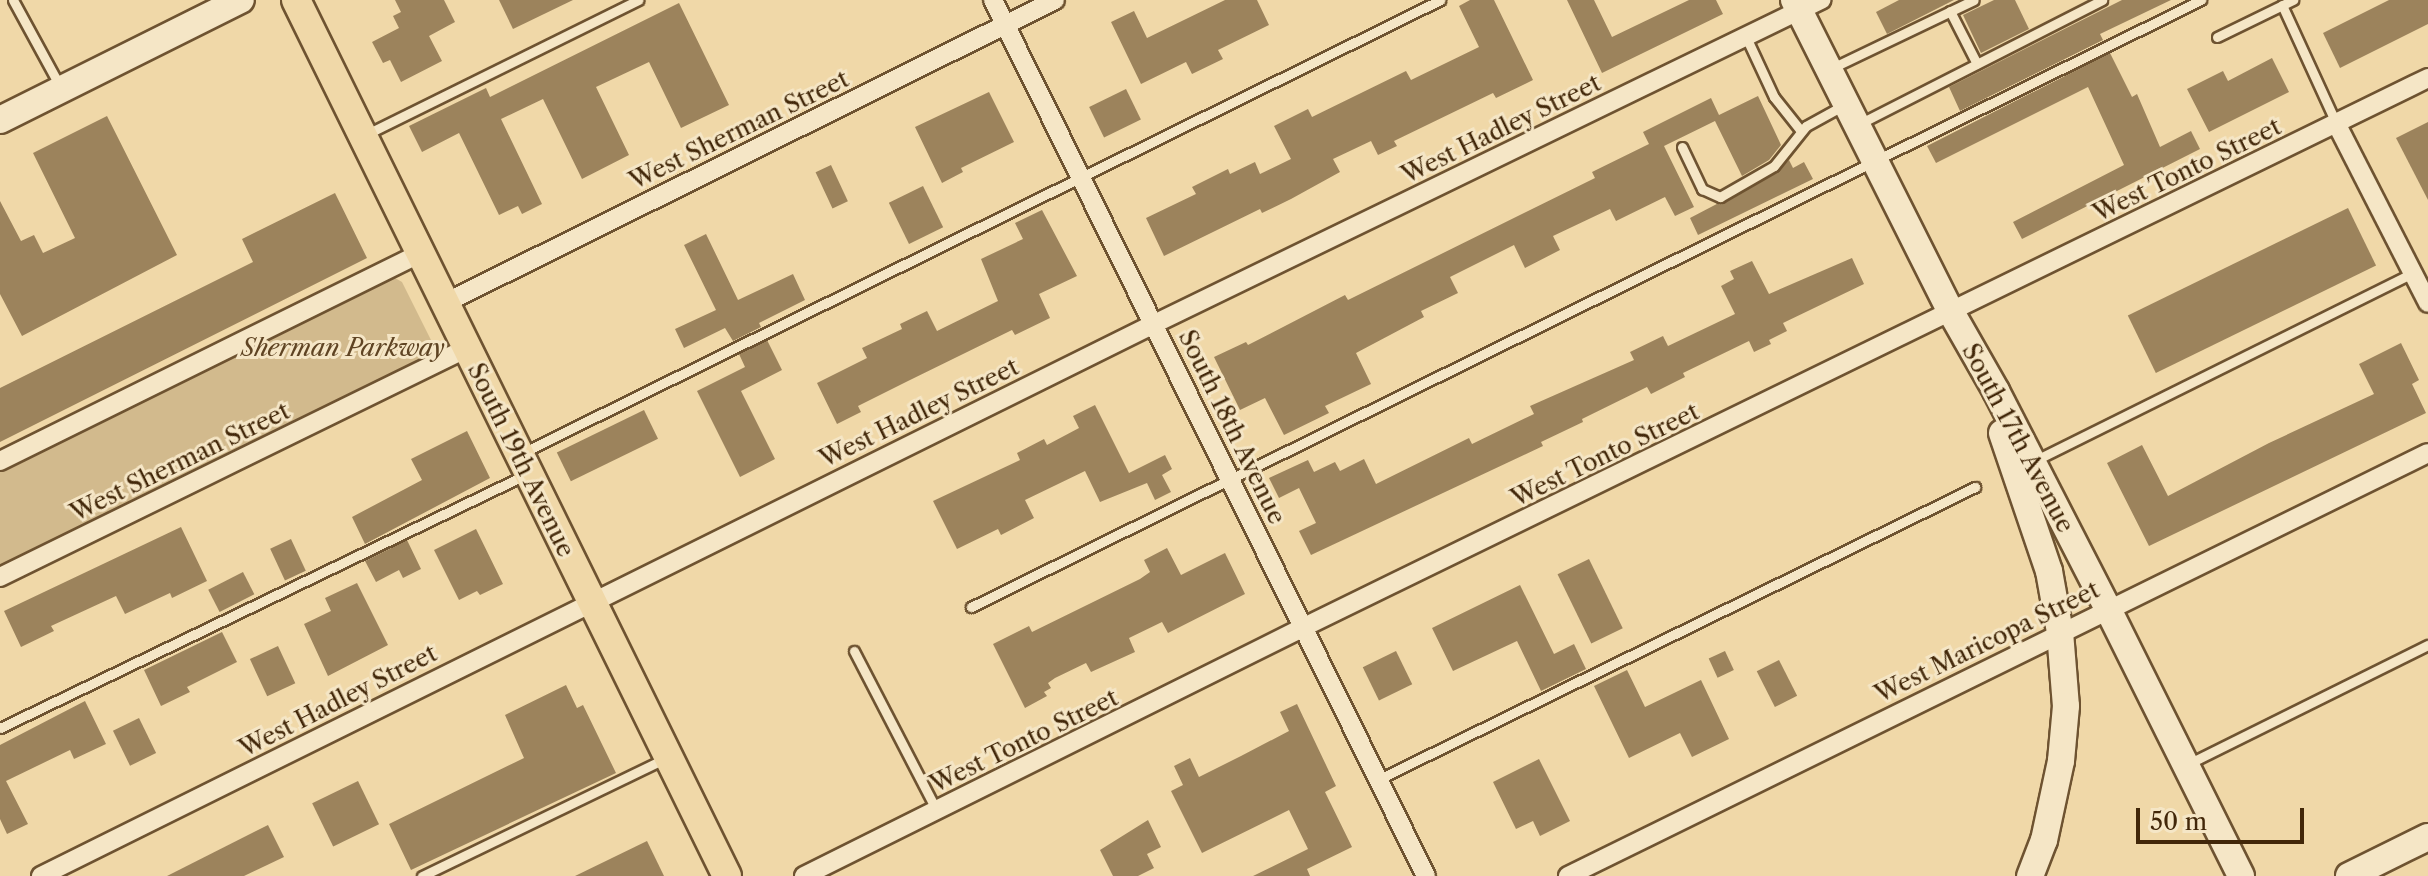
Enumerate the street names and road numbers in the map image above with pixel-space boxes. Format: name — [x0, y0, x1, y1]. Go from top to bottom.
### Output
street label: West Sherman Street — [625, 64, 853, 196]
street label: West Hadley Street — [1397, 68, 1605, 190]
street label: West Tonto Street — [2088, 112, 2286, 228]
street label: South 18th Avenue — [1172, 325, 1292, 529]
street label: South 17th Avenue — [1956, 338, 2080, 538]
street label: West Hadley Street — [815, 352, 1023, 474]
street label: South 19th Avenue — [461, 358, 581, 562]
street label: West Sherman Street — [66, 396, 294, 528]
street label: West Tonto Street — [1506, 397, 1704, 513]
street label: West Maricopa Street — [1870, 575, 2104, 709]
street label: West Hadley Street — [234, 639, 442, 763]
street label: West Tonto Street — [925, 683, 1123, 799]

